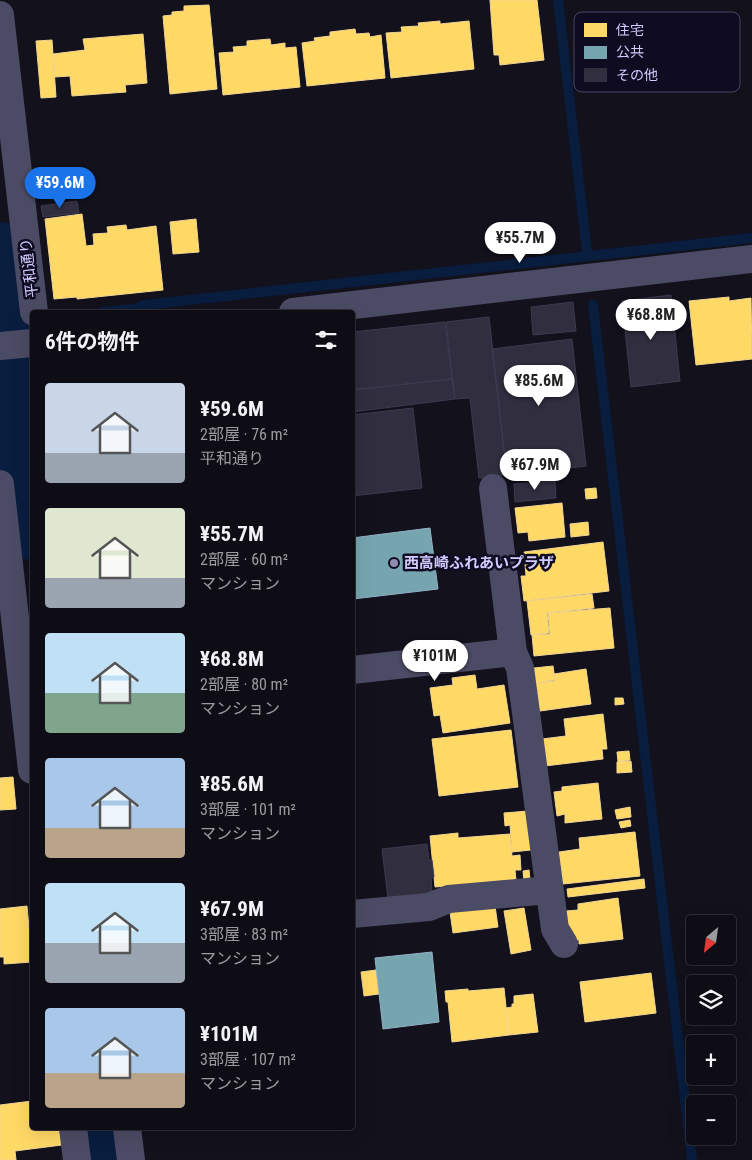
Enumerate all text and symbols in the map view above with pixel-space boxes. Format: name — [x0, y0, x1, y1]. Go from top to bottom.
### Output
legend — [574, 12, 740, 92]
text: 住宅 — [616, 22, 644, 38]
text: 公共 — [616, 44, 644, 60]
text: その他 — [616, 67, 658, 83]
pin: ¥59.6M — [19, 166, 101, 209]
text: ¥59.6M — [36, 173, 84, 192]
pin: ¥55.7M — [479, 222, 561, 264]
text: ¥55.7M — [496, 228, 544, 247]
street label: 平和通り — [16, 237, 42, 299]
pin: ¥68.8M — [610, 298, 692, 341]
text: ¥68.8M — [627, 305, 675, 324]
icon: filters — [312, 326, 340, 354]
text: 6件の物件 — [45, 330, 140, 354]
pin: ¥85.6M — [498, 364, 580, 407]
text: ¥85.6M — [515, 371, 563, 390]
text: ¥59.6M — [200, 397, 264, 421]
icon: home — [85, 403, 145, 463]
text: 2部屋 · 76 m² — [200, 425, 288, 444]
pin: ¥67.9M — [494, 448, 576, 491]
text: 平和通り — [200, 449, 264, 468]
text: ¥67.9M — [511, 455, 559, 474]
text: ¥55.7M — [200, 522, 264, 546]
icon: home — [85, 528, 145, 588]
text: 2部屋 · 60 m² — [200, 550, 288, 569]
place label: 西高崎ふれあいプラザ — [404, 554, 554, 572]
marker: 西高崎ふれあいプラザ — [388, 557, 400, 569]
text: マンション — [200, 574, 280, 593]
pin: ¥101M — [400, 640, 470, 682]
text: ¥101M — [413, 646, 457, 665]
text: ¥68.8M — [200, 647, 264, 671]
icon: home — [85, 653, 145, 713]
text: 2部屋 · 80 m² — [200, 675, 288, 694]
text: マンション — [200, 699, 280, 718]
text: ¥85.6M — [200, 772, 264, 796]
icon: home — [85, 778, 145, 838]
text: 3部屋 · 101 m² — [200, 800, 296, 819]
text: マンション — [200, 824, 280, 843]
text: ¥67.9M — [200, 897, 264, 921]
icon: home — [85, 903, 145, 963]
north arrow — [686, 915, 736, 965]
map controls — [686, 915, 736, 1145]
text: 3部屋 · 83 m² — [200, 925, 288, 944]
text: マンション — [200, 949, 280, 968]
button: layers — [686, 975, 736, 1025]
text: ¥101M — [200, 1022, 258, 1046]
icon: home — [85, 1028, 145, 1088]
button: + — [686, 1035, 736, 1085]
text: 3部屋 · 107 m² — [200, 1050, 296, 1069]
text: マンション — [200, 1074, 280, 1093]
button: − — [686, 1095, 736, 1145]

